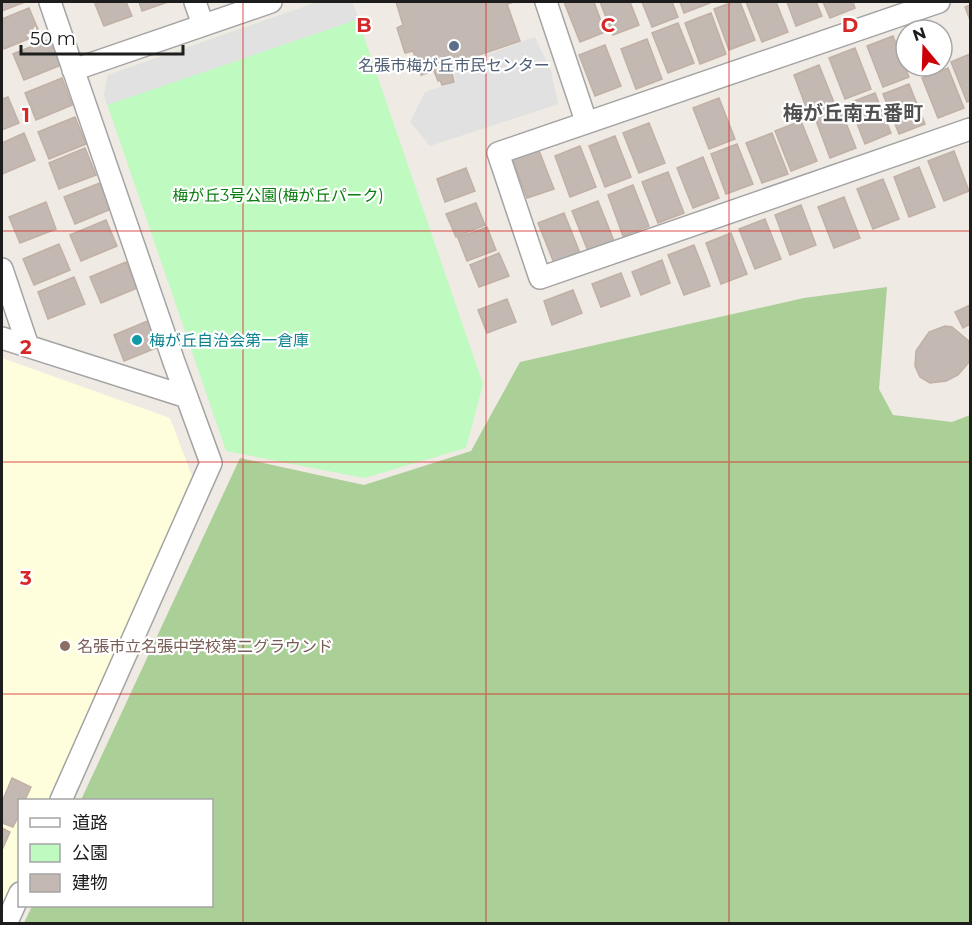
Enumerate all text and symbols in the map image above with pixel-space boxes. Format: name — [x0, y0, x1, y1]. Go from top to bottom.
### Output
text: B — [356, 13, 372, 37]
text: C — [601, 13, 616, 37]
text: D — [842, 13, 858, 37]
scale bar — [21, 18, 183, 56]
north arrow — [894, 18, 954, 78]
text: N — [910, 23, 928, 45]
text: 50 m — [30, 28, 76, 50]
marker: 名張市梅が丘市民センター — [447, 39, 461, 53]
place label: 名張市梅が丘市民センター — [358, 56, 550, 75]
district label: 梅が丘南五番町 — [783, 101, 923, 125]
text: 1 — [22, 103, 30, 127]
park label: 梅が丘3号公園(梅が丘パーク) — [172, 186, 384, 205]
place label: 梅が丘自治会第一倉庫 — [149, 331, 309, 350]
marker: 梅が丘自治会第一倉庫 — [130, 333, 144, 347]
text: 2 — [20, 335, 32, 359]
text: 3 — [19, 566, 32, 590]
place label: 名張市立名張中学校第二グラウンド — [77, 637, 333, 656]
marker: 名張市立名張中学校第二グラウンド — [58, 639, 72, 653]
legend — [18, 799, 213, 907]
text: 道路 — [72, 812, 108, 834]
text: 公園 — [72, 842, 108, 864]
text: 建物 — [72, 872, 108, 894]

